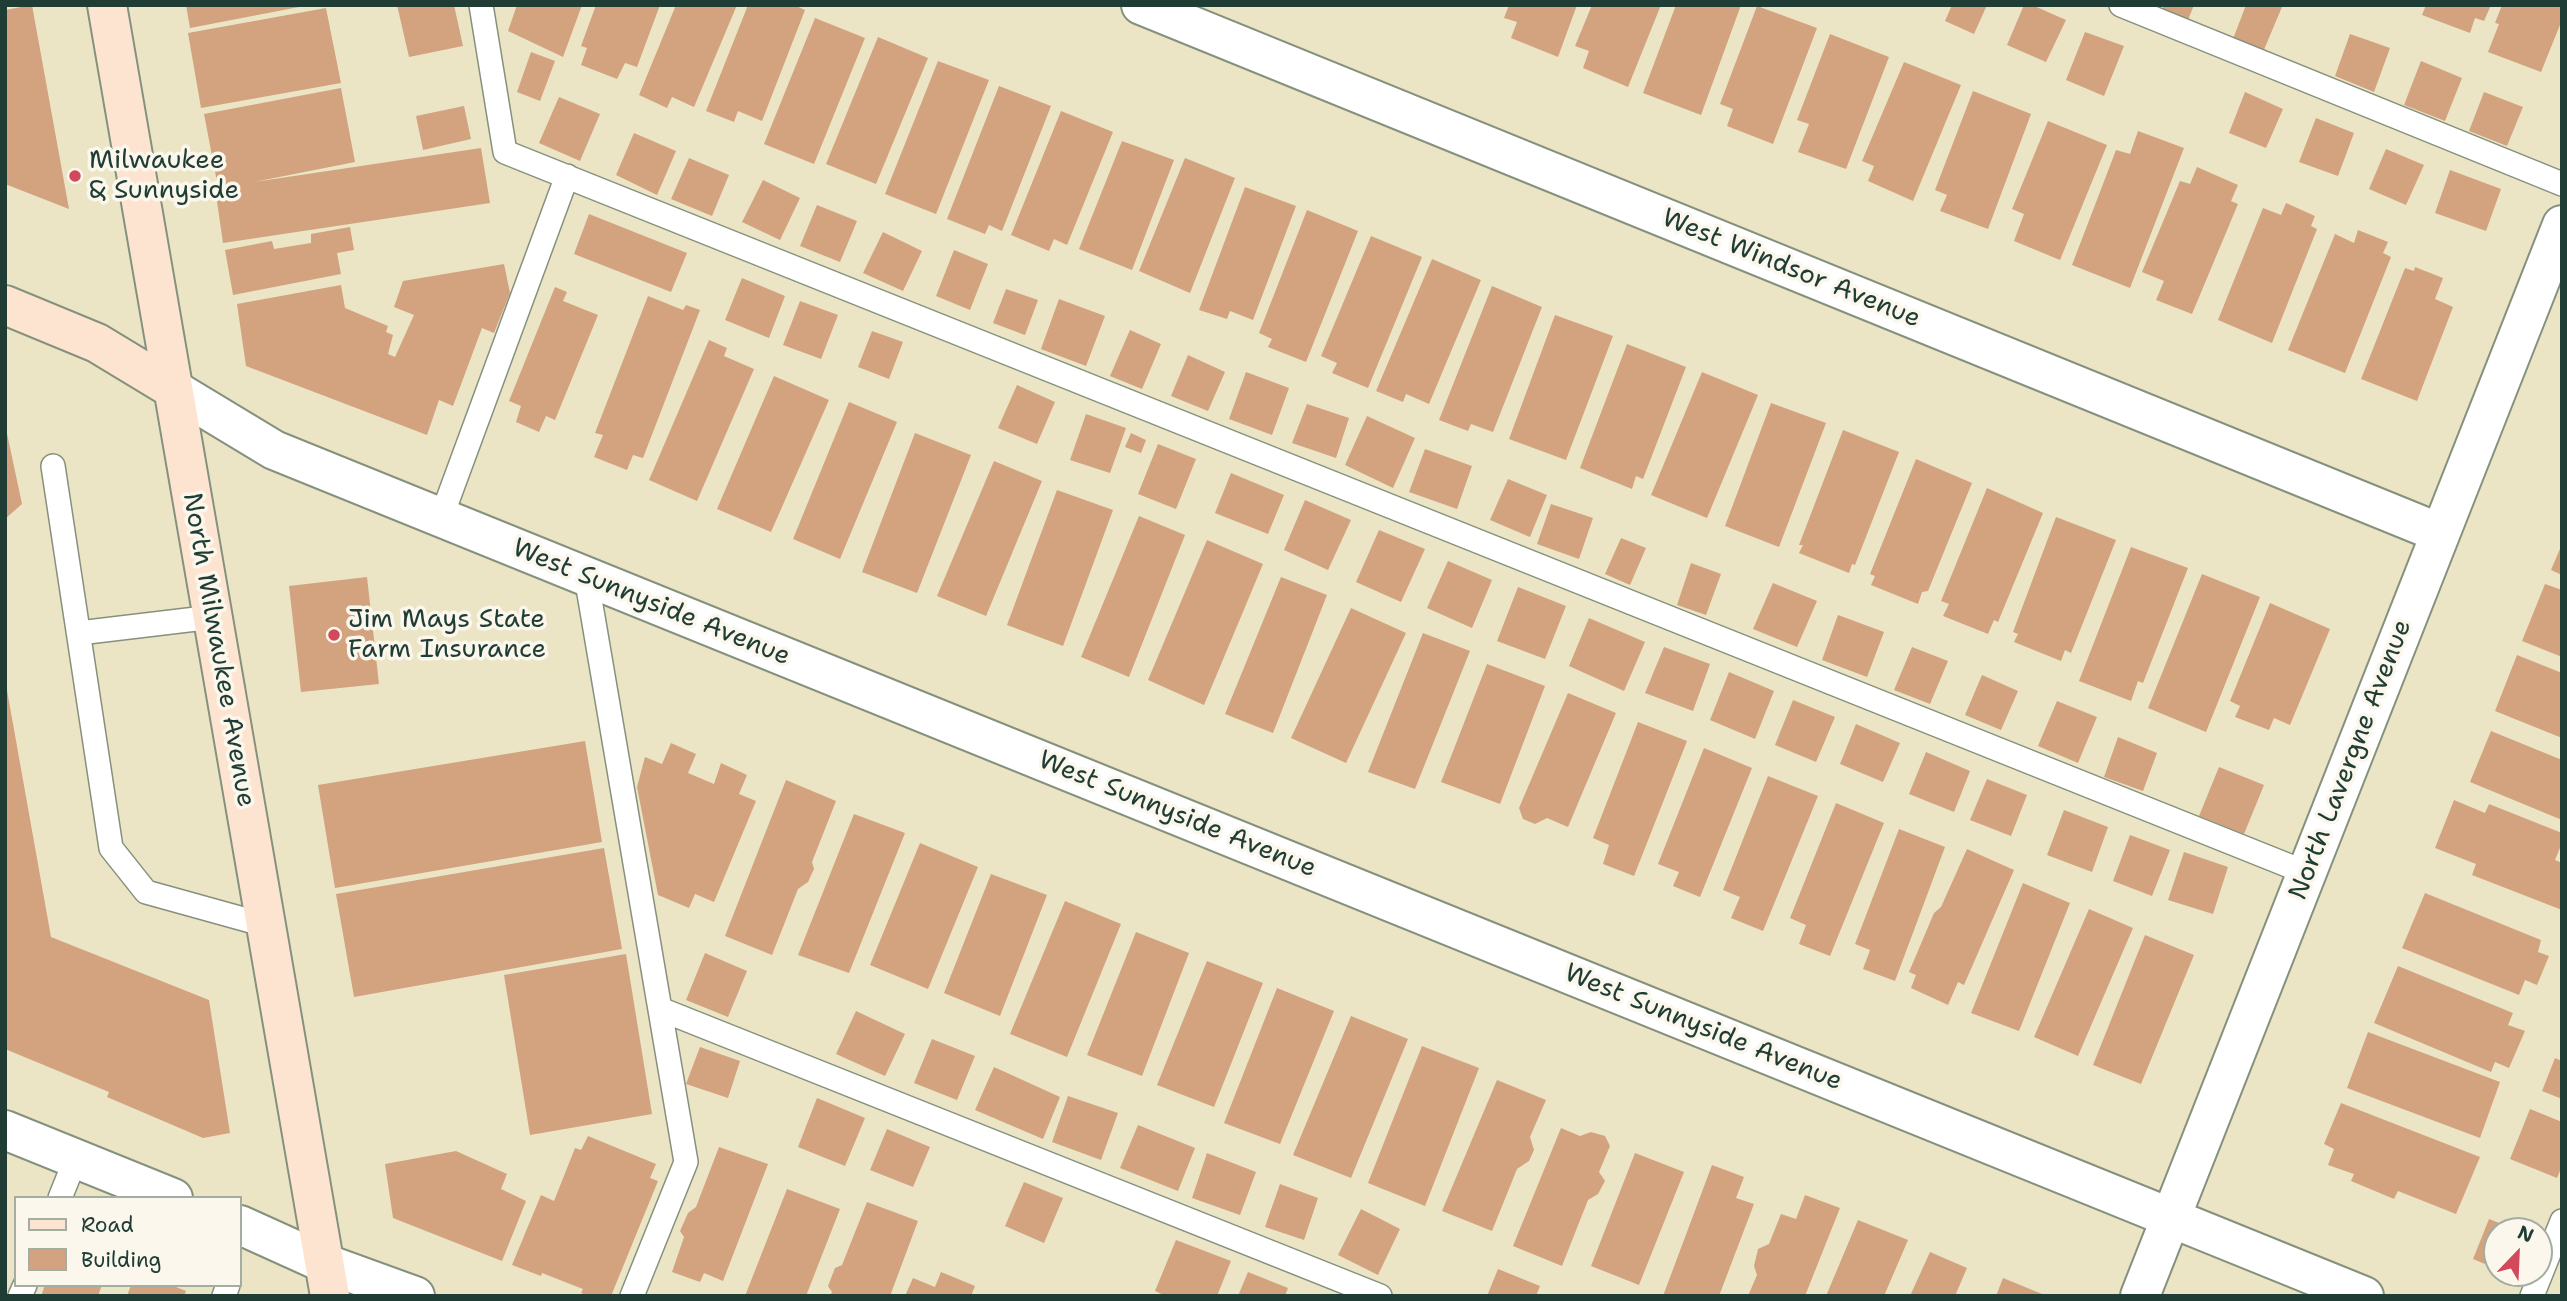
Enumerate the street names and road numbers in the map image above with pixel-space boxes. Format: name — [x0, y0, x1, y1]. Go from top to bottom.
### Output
street label: West Windsor Avenue — [1657, 203, 1925, 335]
street label: North Milwaukee Avenue — [175, 490, 261, 810]
street label: West Sunnyside Avenue — [508, 533, 794, 673]
street label: North Lavergne Avenue — [2283, 616, 2419, 904]
street label: West Sunnyside Avenue — [1034, 745, 1320, 885]
street label: West Sunnyside Avenue — [1560, 958, 1846, 1098]

